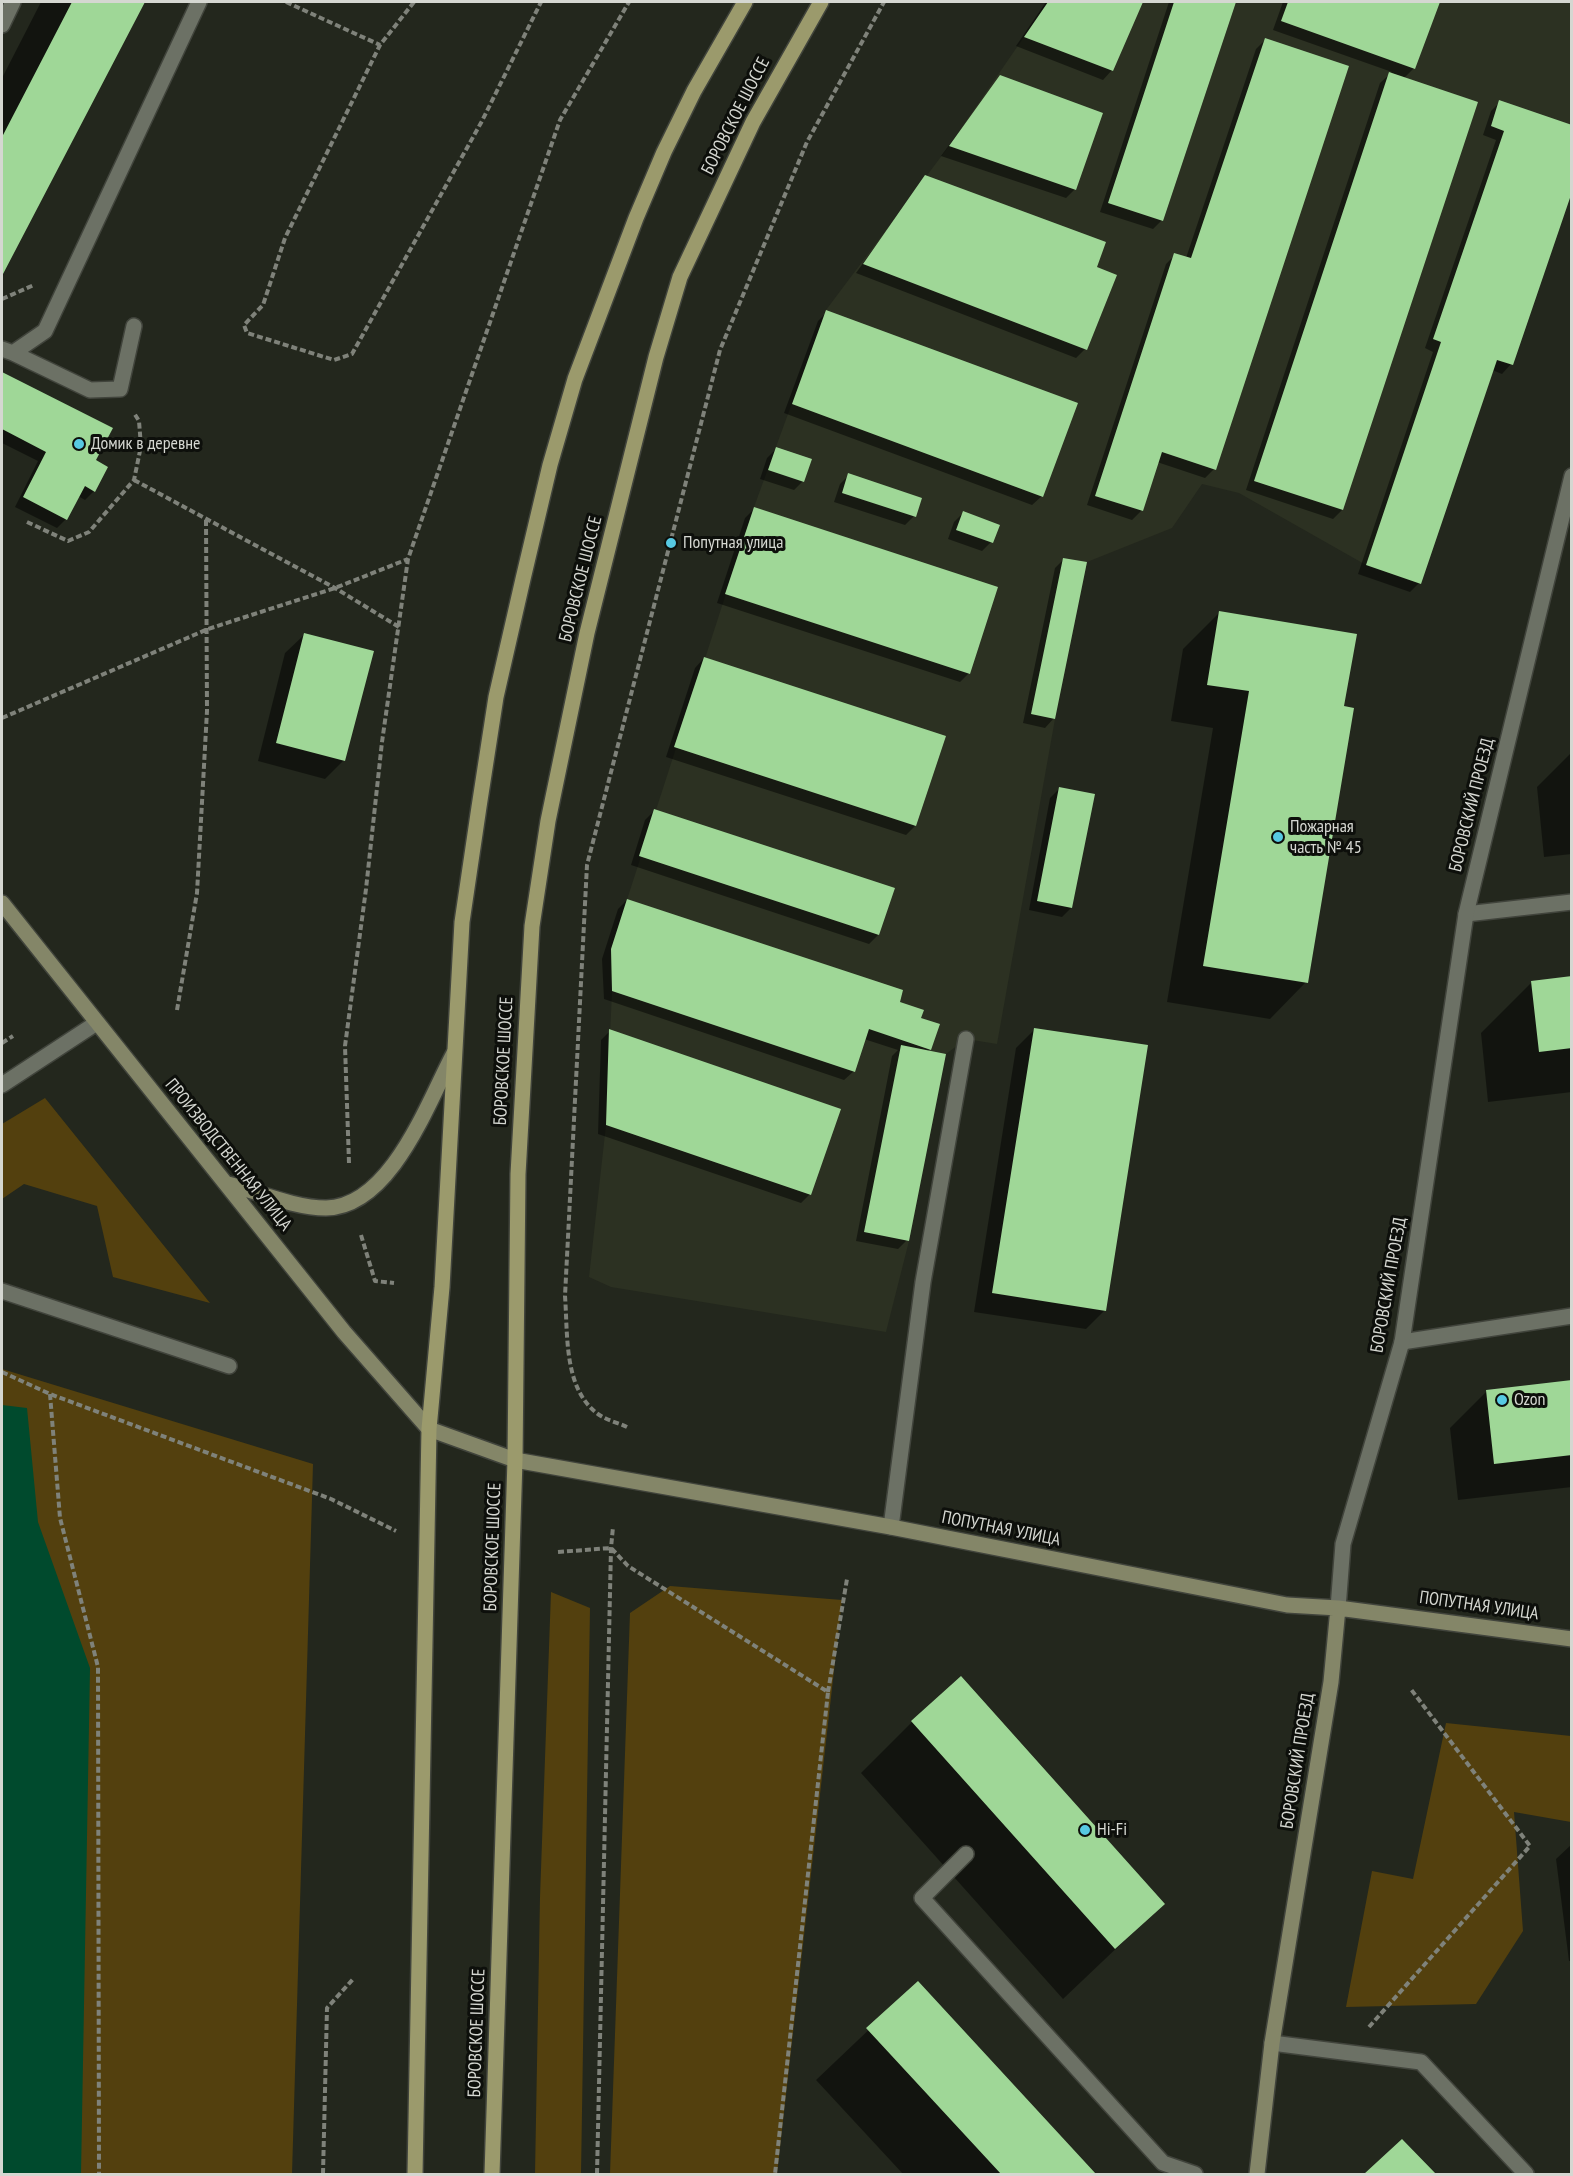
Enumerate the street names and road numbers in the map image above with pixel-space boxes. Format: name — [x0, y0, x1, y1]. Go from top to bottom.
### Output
street label: БОРОВСКОЕ ШОССЕ — [697, 54, 775, 178]
street label: БОРОВСКОЕ ШОССЕ — [555, 514, 607, 644]
street label: БОРОВСКИЙ ПРОЕЗД — [1445, 736, 1499, 874]
street label: БОРОВСКОЕ ШОССЕ — [490, 996, 518, 1126]
street label: ПРОИЗВОДСТВЕННАЯ УЛИЦА — [160, 1075, 296, 1235]
street label: БОРОВСКИЙ ПРОЕЗД — [1366, 1216, 1412, 1354]
street label: БОРОВСКОЕ ШОССЕ — [480, 1482, 506, 1612]
street label: ПОПУТНАЯ УЛИЦА — [940, 1507, 1062, 1551]
street label: ПОПУТНАЯ УЛИЦА — [1418, 1587, 1540, 1625]
street label: БОРОВСКИЙ ПРОЕЗД — [1277, 1692, 1319, 1830]
street label: БОРОВСКОЕ ШОССЕ — [464, 1968, 490, 2098]

